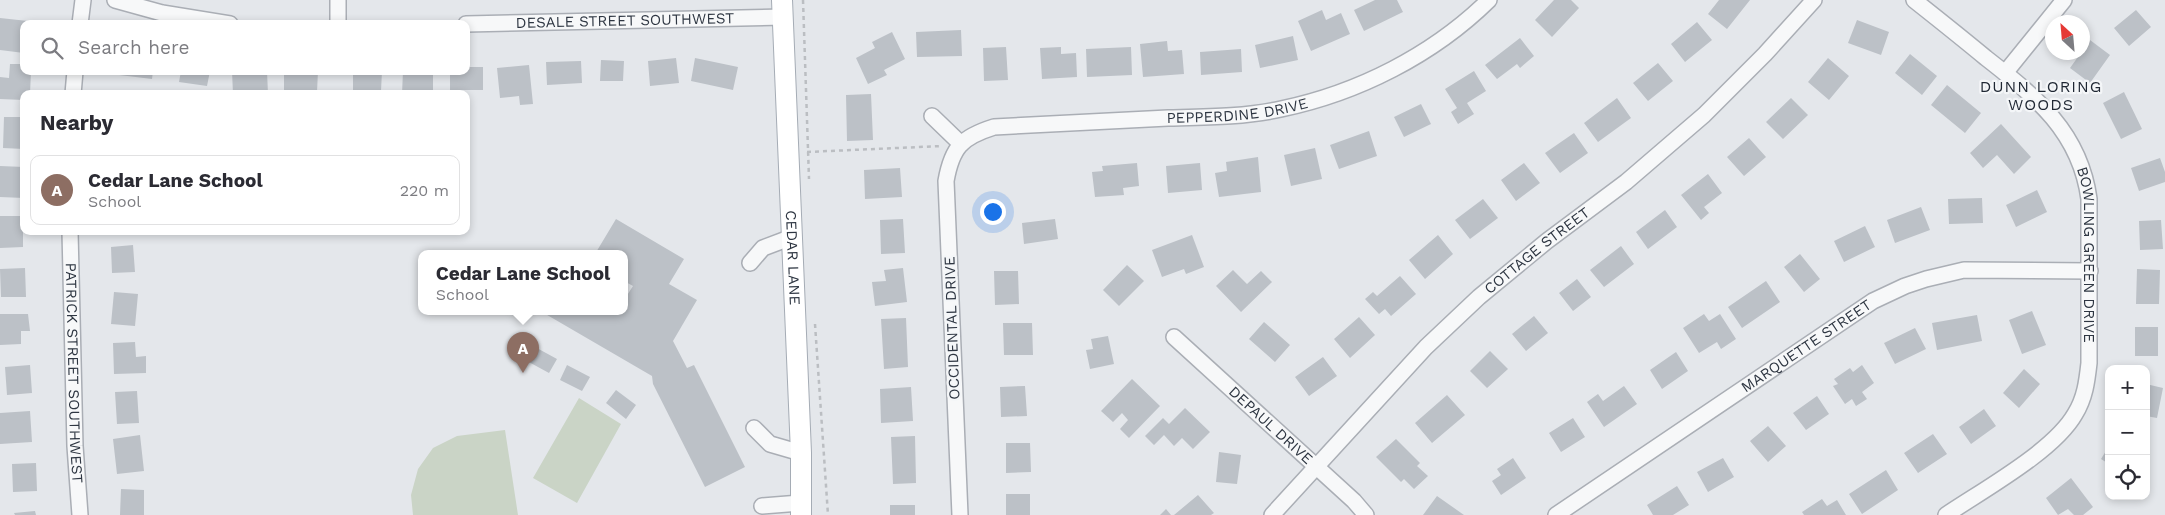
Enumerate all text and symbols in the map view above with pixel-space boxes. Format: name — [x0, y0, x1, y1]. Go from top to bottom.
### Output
street label: DESALE STREET SOUTHWEST — [516, 9, 734, 32]
north arrow — [2045, 15, 2090, 60]
search box — [20, 20, 470, 75]
icon: search — [38, 34, 66, 62]
text: Search here — [78, 36, 189, 59]
district label: DUNN LORING WOODS — [1980, 77, 2102, 114]
street label: PEPPERDINE DRIVE — [1166, 94, 1310, 127]
text: Nearby — [40, 110, 113, 135]
street label: BOWLING GREEN DRIVE — [2073, 164, 2098, 343]
text: Cedar Lane School — [88, 169, 263, 192]
text: A — [52, 181, 62, 200]
text: 220 m — [400, 181, 449, 200]
text: School — [88, 192, 141, 211]
your location — [980, 199, 1006, 225]
street label: COTTAGE STREET — [1481, 203, 1593, 298]
street label: CEDAR LANE — [782, 210, 804, 306]
popup — [418, 250, 628, 315]
street label: OCCIDENTAL DRIVE — [941, 256, 963, 400]
text: Cedar Lane School — [436, 262, 610, 285]
street label: PATRICK STREET SOUTHWEST — [62, 263, 87, 484]
text: School — [436, 285, 489, 304]
street label: MARQUETTE STREET — [1738, 296, 1875, 396]
pin: A — [507, 332, 539, 373]
map controls — [2105, 365, 2150, 500]
button: + — [2105, 365, 2150, 410]
street label: DEPAUL DRIVE — [1225, 382, 1317, 468]
button: − — [2105, 410, 2150, 455]
button: locate — [2105, 455, 2150, 500]

